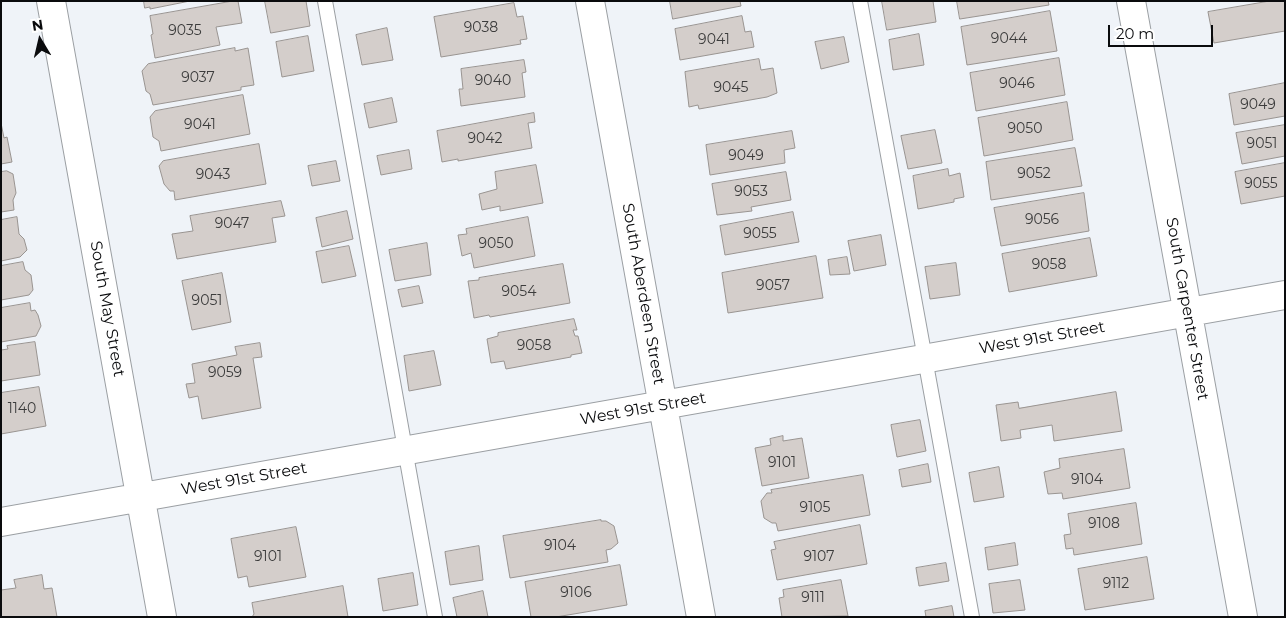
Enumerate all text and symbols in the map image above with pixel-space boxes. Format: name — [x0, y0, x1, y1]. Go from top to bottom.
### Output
north arrow — [15, 15, 65, 65]
text: N — [31, 15, 45, 35]
scale bar — [1111, 15, 1216, 47]
house number: 9038 — [464, 20, 498, 36]
house number: 9035 — [168, 23, 202, 39]
text: 20 m — [1116, 24, 1154, 43]
house number: 9044 — [991, 31, 1027, 47]
house number: 9041 — [698, 32, 730, 48]
house number: 9037 — [181, 70, 215, 86]
house number: 9040 — [475, 73, 511, 89]
house number: 9046 — [999, 76, 1035, 92]
house number: 9045 — [714, 80, 748, 96]
house number: 9049 — [1240, 97, 1276, 113]
house number: 9041 — [184, 117, 216, 133]
house number: 9050 — [1008, 121, 1042, 137]
house number: 9042 — [468, 131, 502, 147]
house number: 9051 — [1247, 136, 1277, 152]
house number: 9049 — [728, 148, 764, 164]
house number: 9052 — [1017, 166, 1051, 182]
house number: 9043 — [196, 167, 230, 183]
house number: 9055 — [1244, 176, 1278, 192]
house number: 9053 — [734, 184, 768, 200]
street label: South Aberdeen Street — [618, 202, 668, 386]
house number: 9056 — [1025, 212, 1059, 228]
house number: 9047 — [215, 216, 249, 232]
street label: South Carpenter Street — [1161, 216, 1213, 402]
house number: 9055 — [743, 226, 777, 242]
house number: 9050 — [479, 236, 513, 252]
street label: South May Street — [86, 239, 128, 379]
house number: 9058 — [1032, 257, 1066, 273]
house number: 9057 — [756, 278, 790, 294]
house number: 9054 — [502, 284, 536, 300]
house number: 9051 — [192, 293, 222, 309]
street label: West 91st Street — [978, 317, 1106, 359]
house number: 9058 — [517, 338, 551, 354]
house number: 9059 — [208, 365, 242, 381]
street label: West 91st Street — [579, 388, 707, 430]
house number: 1140 — [8, 401, 36, 417]
house number: 9101 — [768, 455, 796, 471]
street label: West 91st Street — [180, 458, 308, 500]
house number: 9104 — [1071, 472, 1103, 488]
house number: 9105 — [800, 500, 830, 516]
house number: 9108 — [1088, 516, 1120, 532]
house number: 9104 — [544, 538, 576, 554]
house number: 9101 — [254, 549, 282, 565]
house number: 9107 — [804, 549, 834, 565]
house number: 9112 — [1103, 576, 1129, 592]
house number: 9106 — [560, 585, 592, 601]
house number: 9111 — [801, 590, 825, 606]

